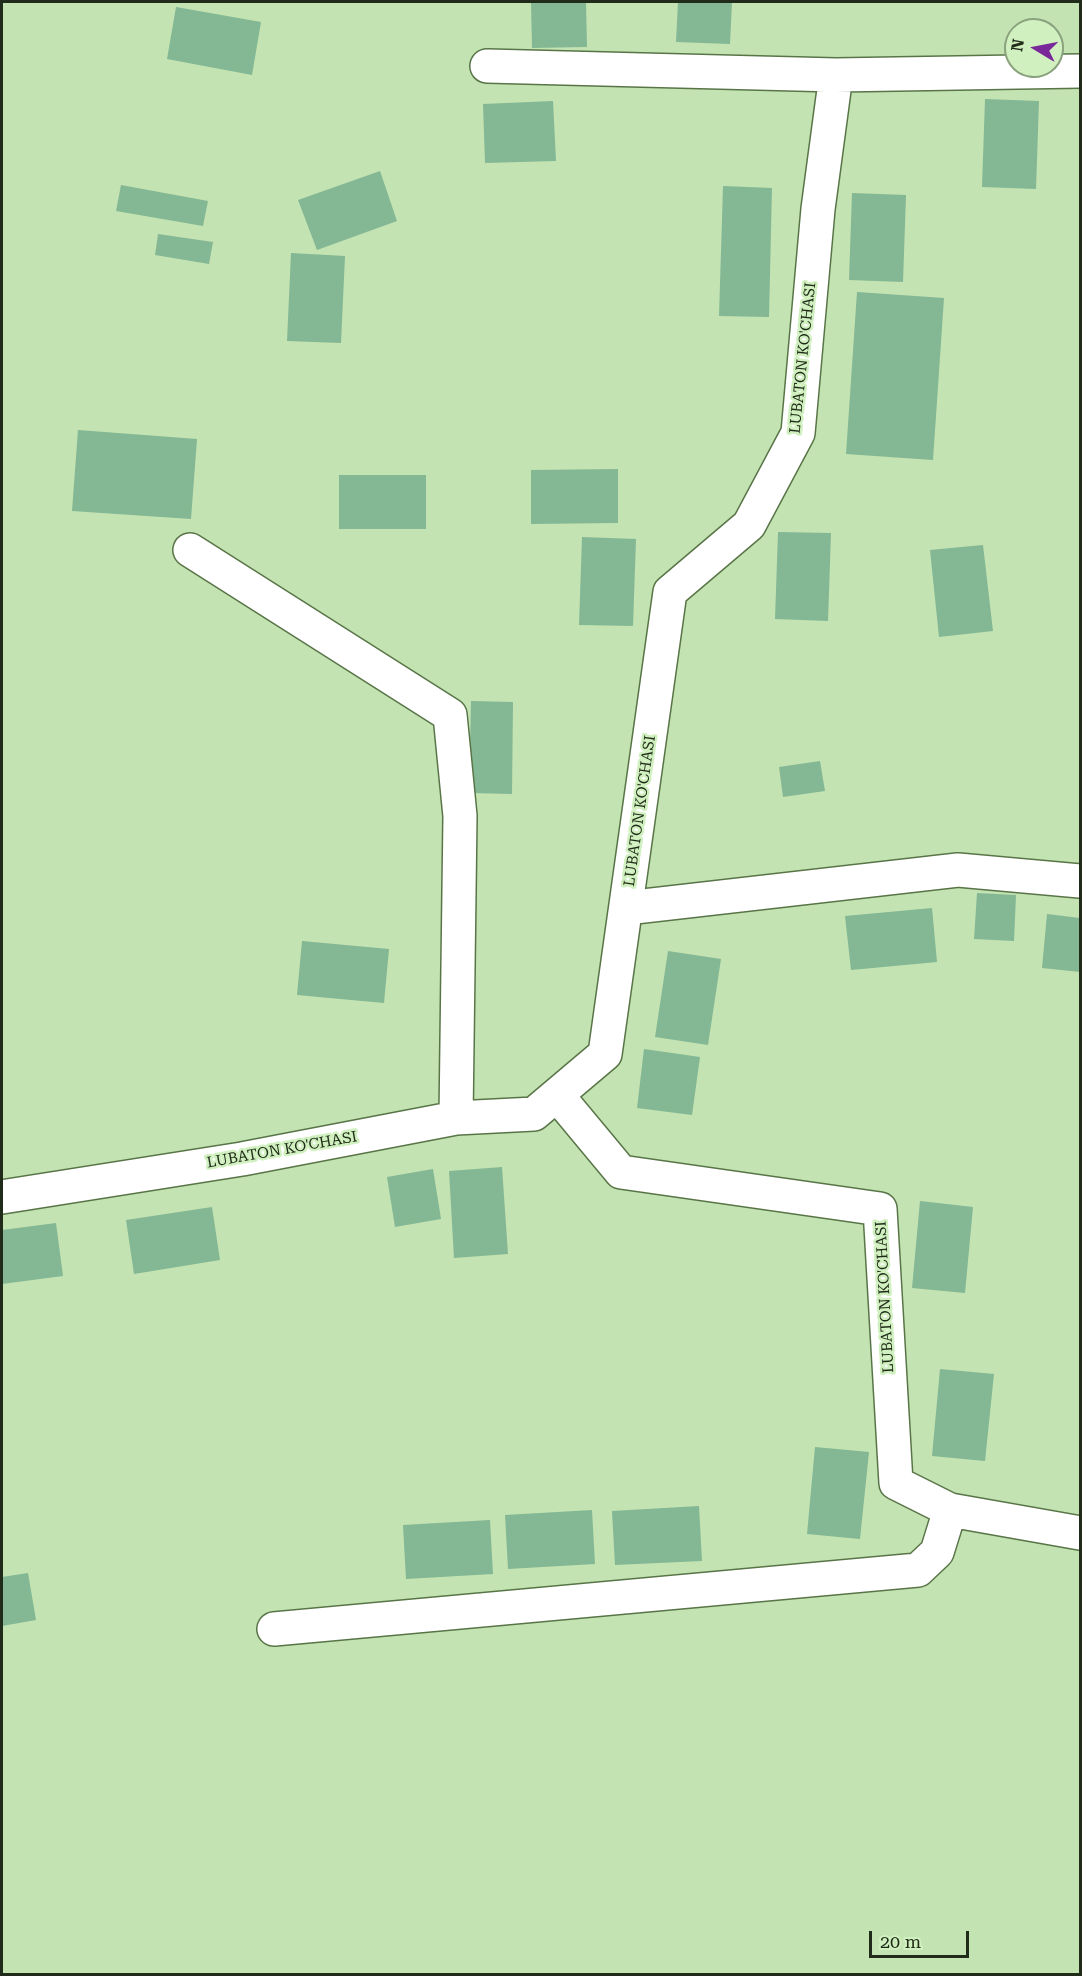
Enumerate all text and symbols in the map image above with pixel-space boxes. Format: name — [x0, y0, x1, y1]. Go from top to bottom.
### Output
north arrow — [1004, 18, 1064, 78]
text: N — [1007, 37, 1028, 53]
street label: LUBATON KO'CHASI — [786, 281, 820, 435]
street label: LUBATON KO'CHASI — [621, 734, 659, 888]
street label: LUBATON KO'CHASI — [206, 1128, 358, 1172]
street label: LUBATON KO'CHASI — [872, 1221, 898, 1373]
scale bar — [872, 1919, 972, 1957]
text: 20 m — [880, 1931, 921, 1952]

